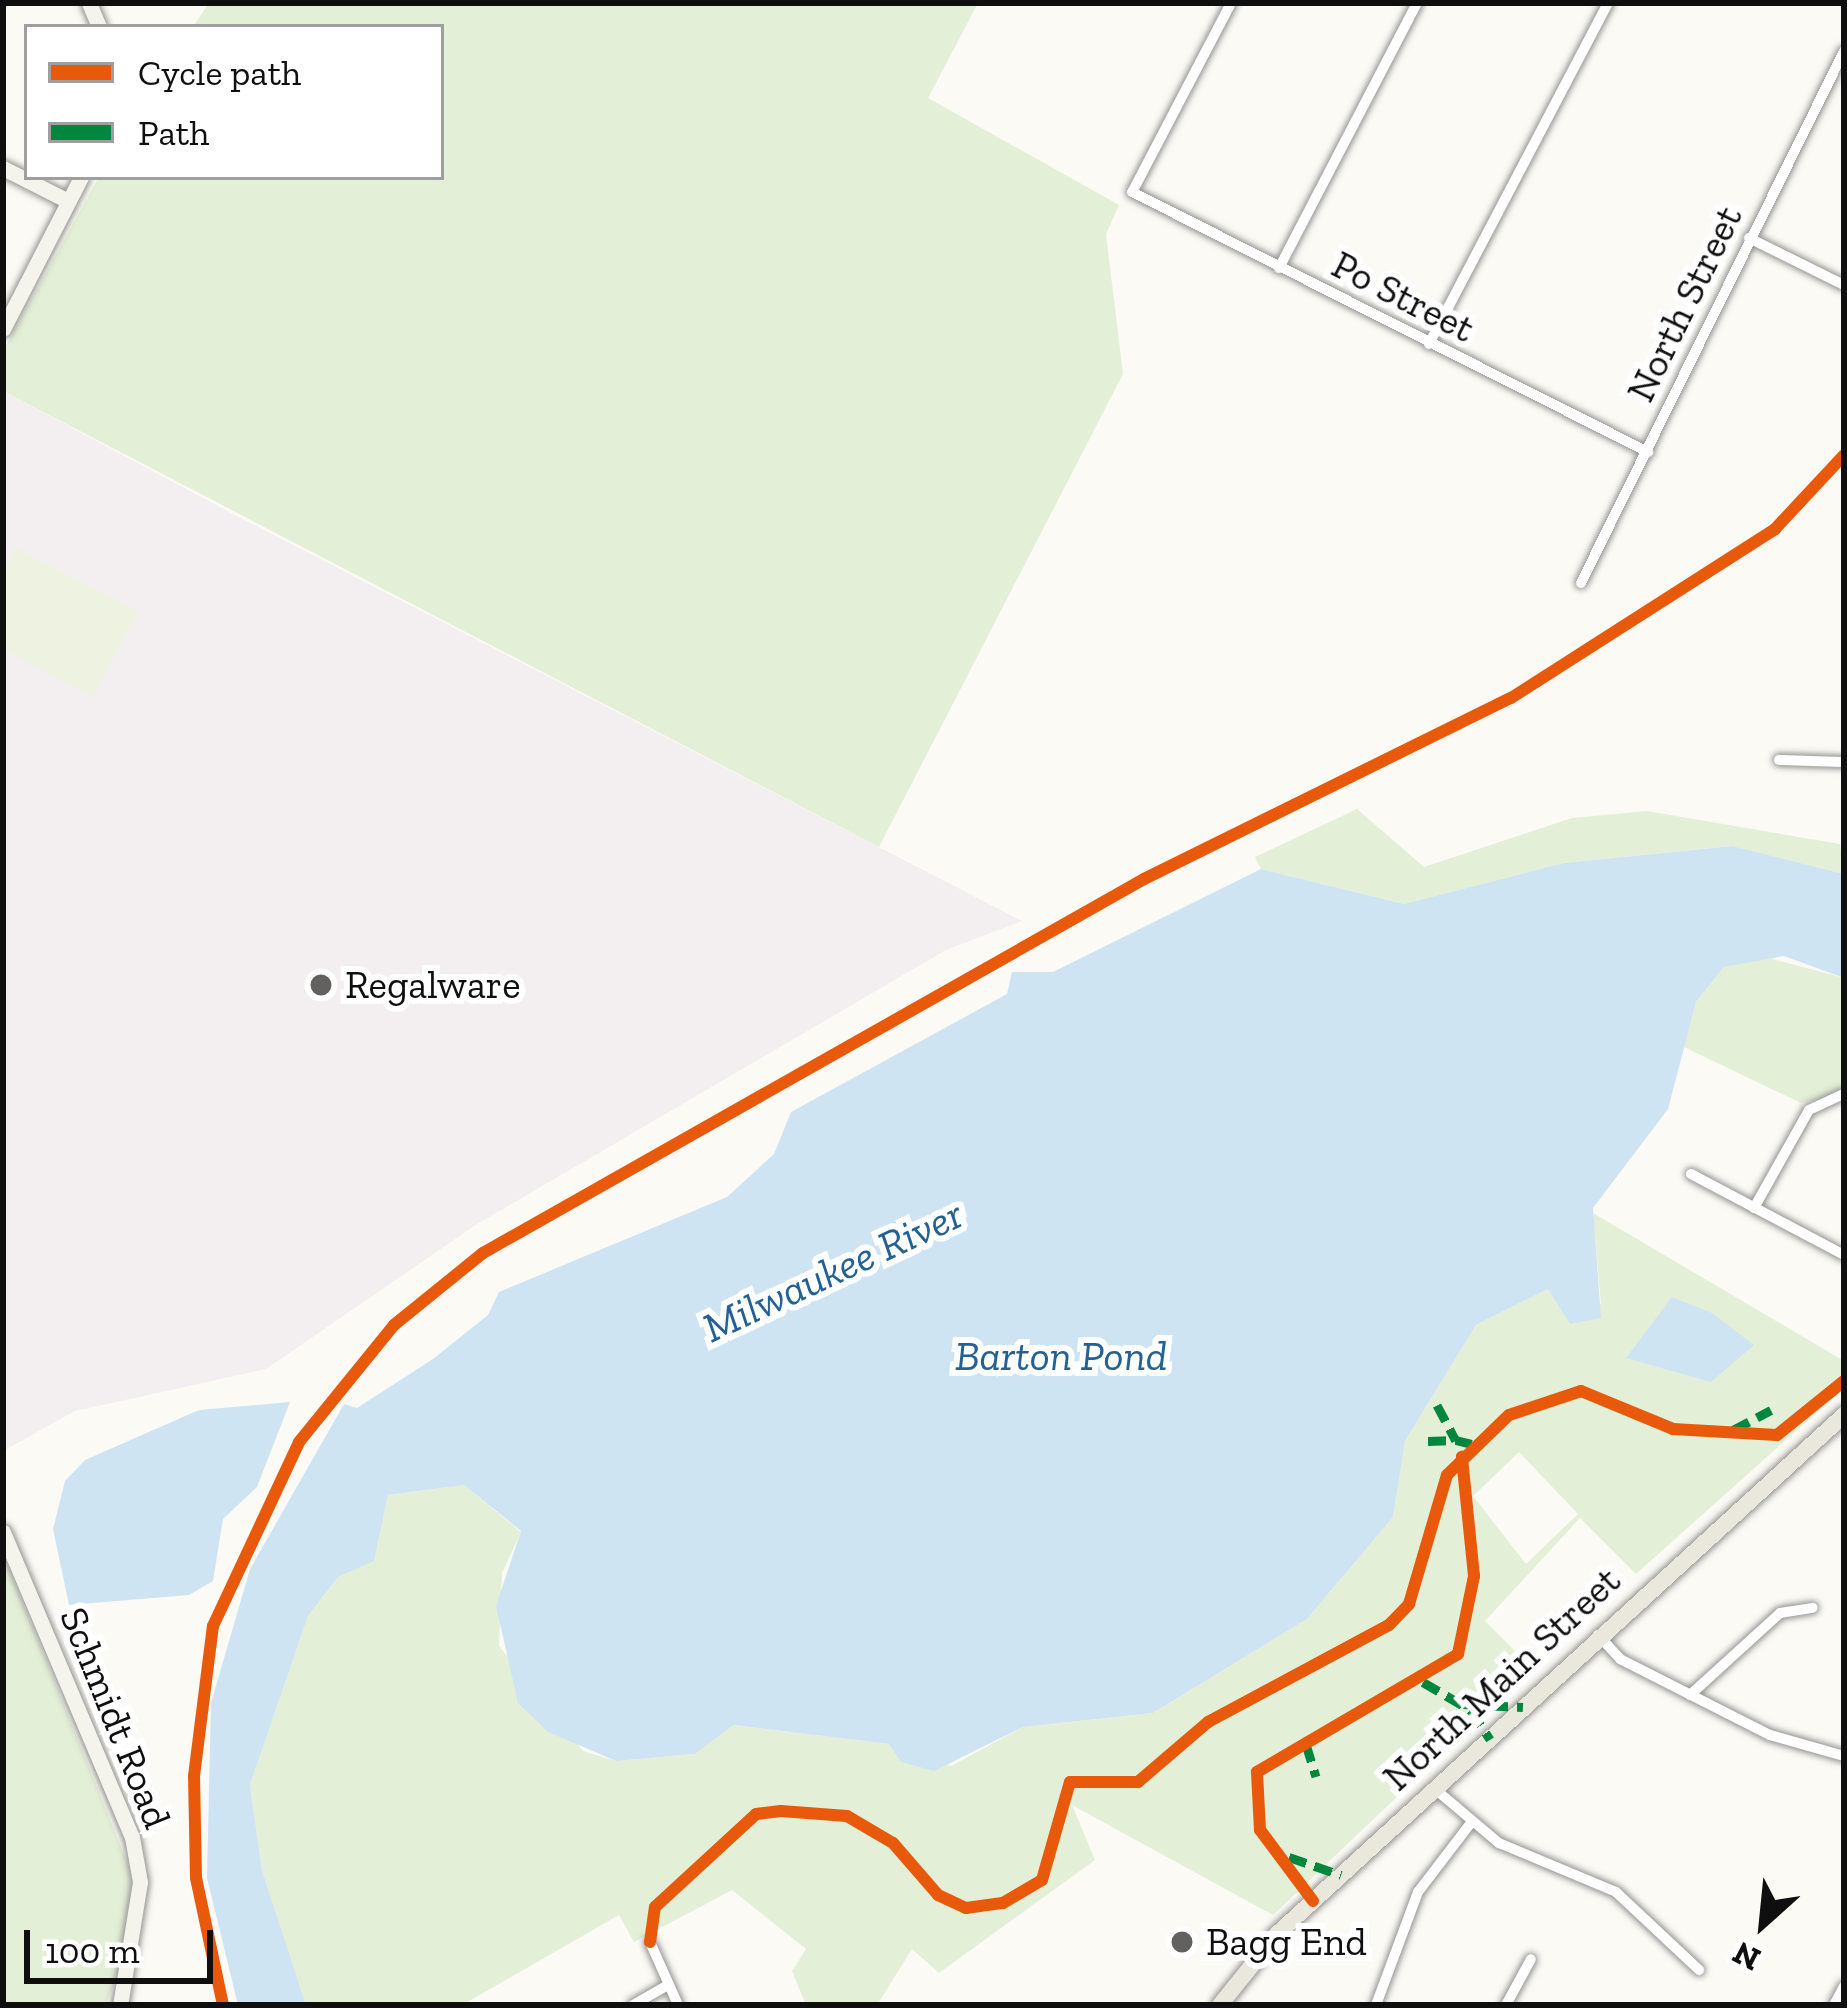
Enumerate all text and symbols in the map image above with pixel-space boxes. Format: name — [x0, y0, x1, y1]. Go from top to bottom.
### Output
legend — [24, 24, 444, 180]
text: Cycle path — [138, 51, 301, 94]
text: Path — [138, 111, 209, 154]
street label: North Street — [1617, 198, 1753, 410]
street label: Po Street — [1324, 241, 1482, 353]
place label: Regalware — [345, 962, 520, 1008]
marker: Regalware — [308, 972, 334, 998]
water label: Milwaukee River — [695, 1189, 971, 1353]
water label: Barton Pond — [955, 1331, 1167, 1381]
street label: North Main Street — [1374, 1557, 1630, 1801]
street label: Schmidt Road — [50, 1601, 180, 1835]
north arrow — [1703, 1864, 1823, 1984]
scale bar — [30, 1906, 219, 1980]
place label: Bagg End — [1206, 1919, 1367, 1965]
text: 100 m — [45, 1929, 140, 1972]
marker: Bagg End — [1169, 1929, 1195, 1955]
text: N — [1726, 1933, 1766, 1980]

